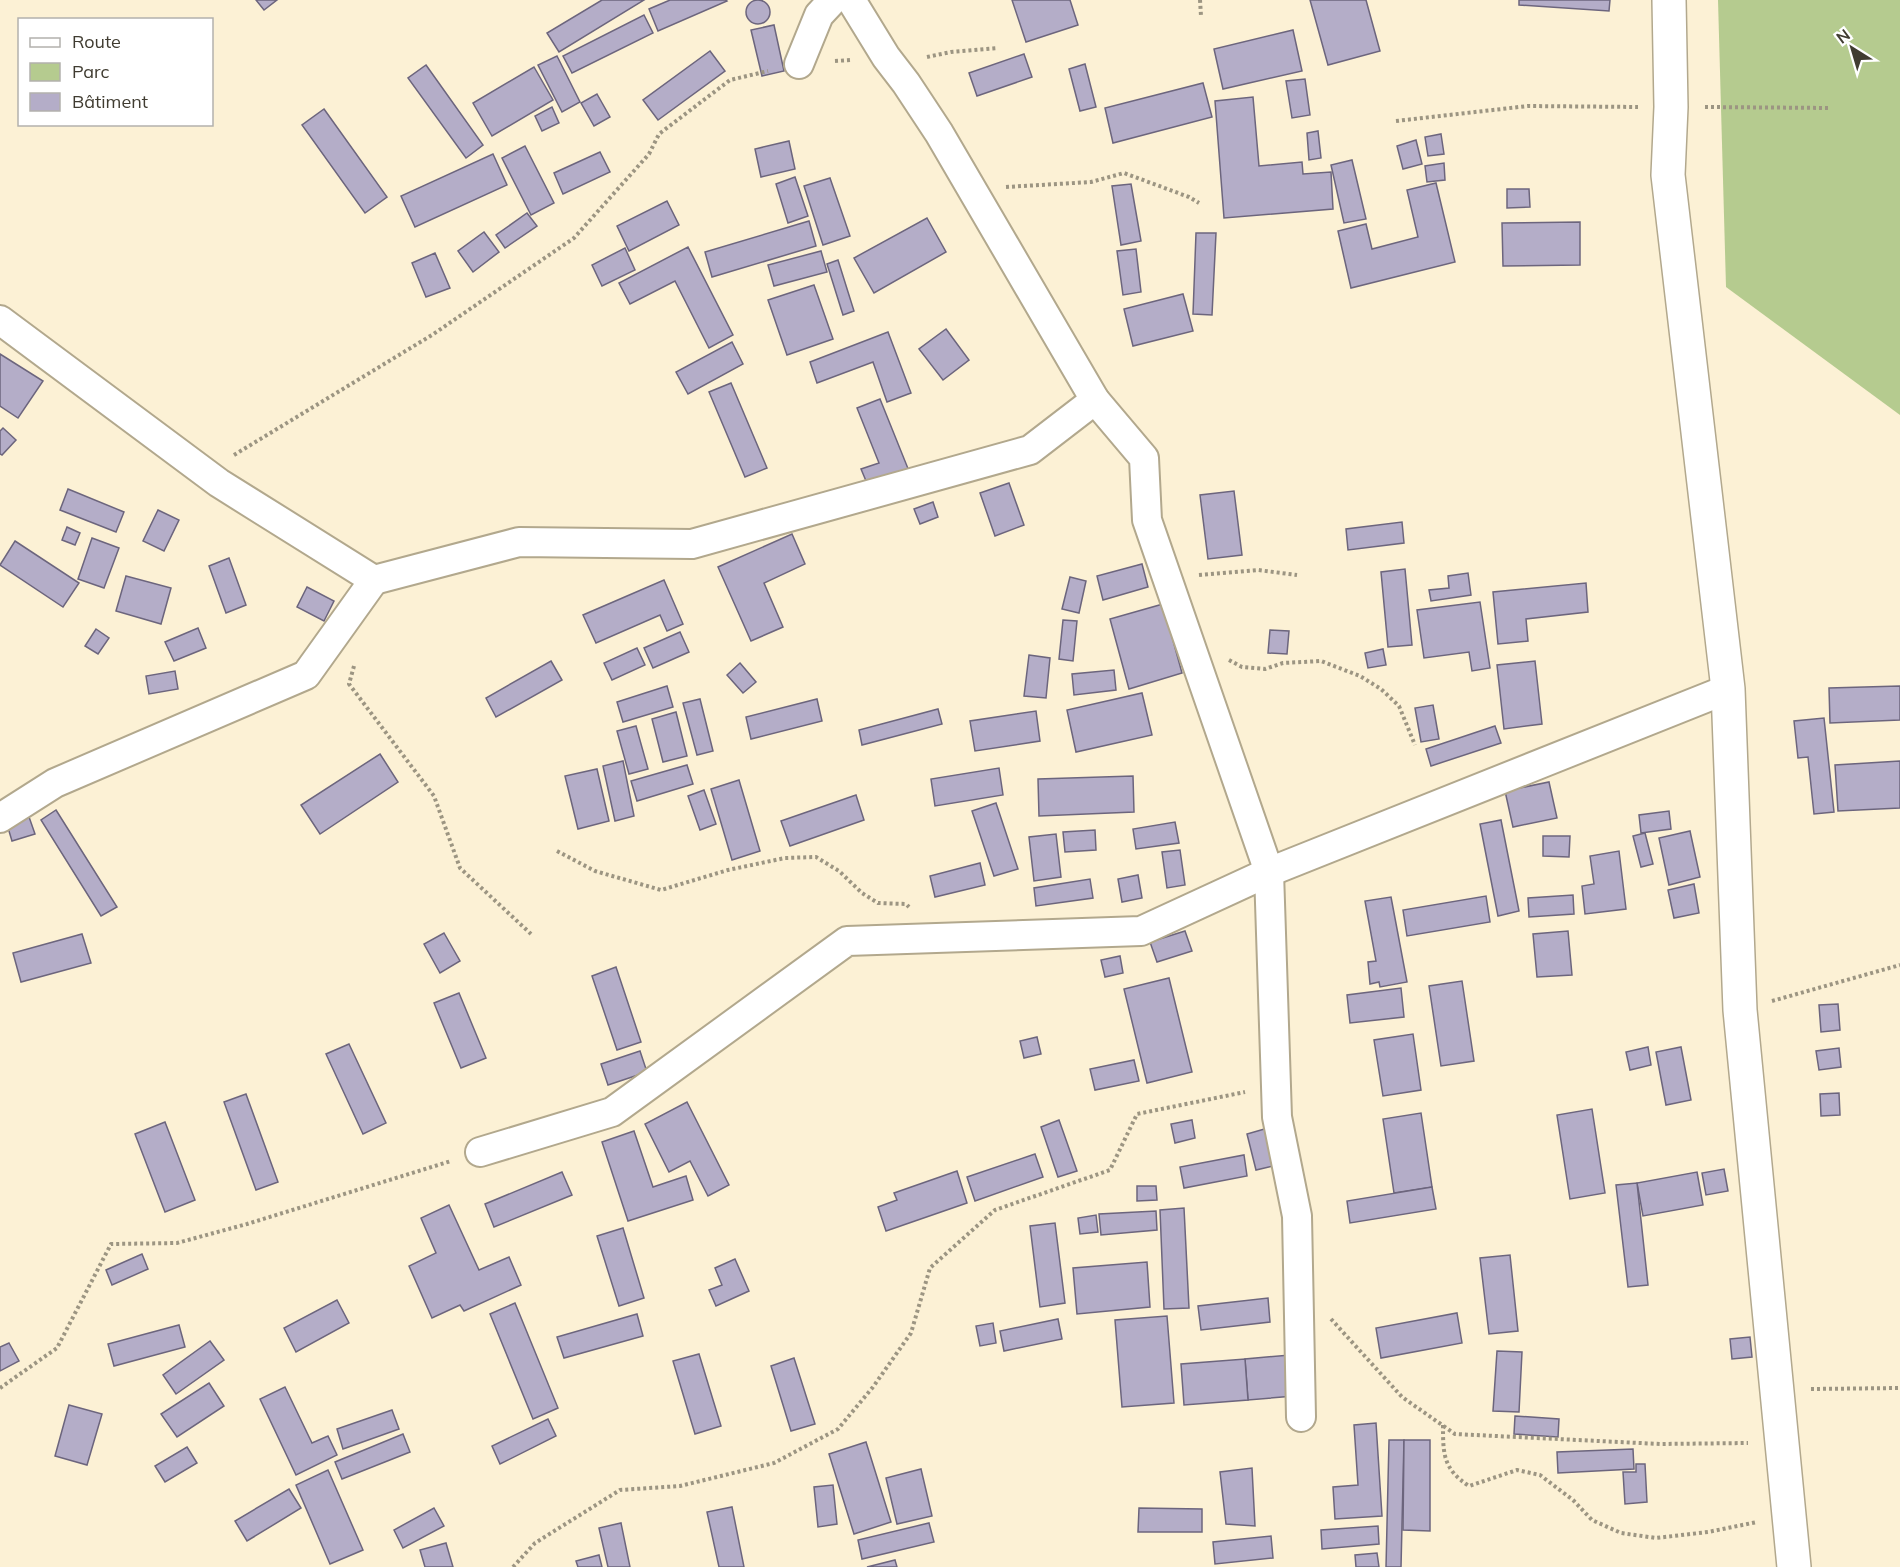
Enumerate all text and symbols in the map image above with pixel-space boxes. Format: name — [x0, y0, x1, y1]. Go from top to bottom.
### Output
legend — [18, 18, 213, 126]
north arrow — [1822, 18, 1882, 78]
text: N — [1832, 24, 1854, 48]
text: Route — [72, 30, 121, 53]
text: Parc — [72, 60, 110, 83]
text: Bâtiment — [72, 90, 148, 113]

